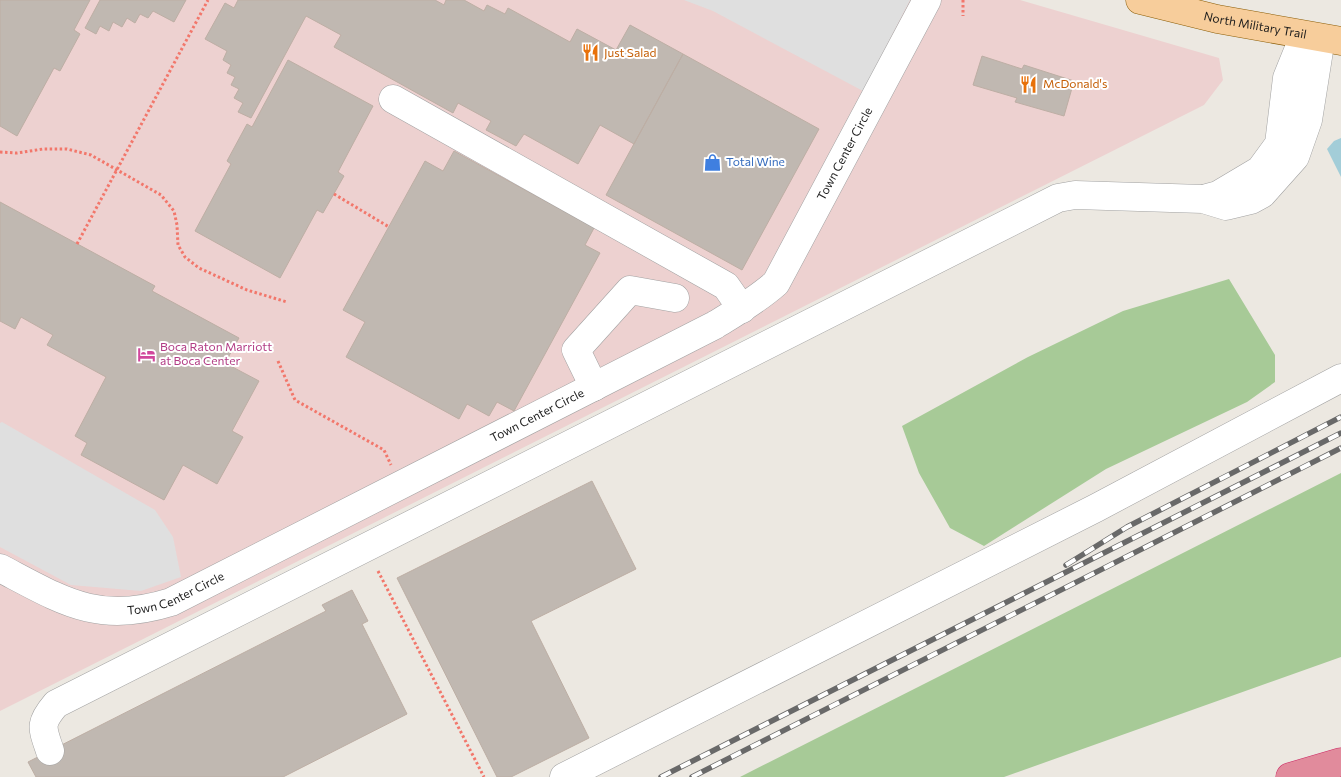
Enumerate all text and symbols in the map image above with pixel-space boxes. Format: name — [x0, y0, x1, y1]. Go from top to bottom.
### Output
street label: North Military Trail — [1203, 8, 1308, 41]
restaurant icon: Just Salad — [580, 43, 600, 63]
place label: Just Salad — [604, 45, 656, 60]
restaurant icon: McDonald's — [1019, 74, 1039, 94]
place label: McDonald's — [1043, 76, 1107, 90]
street label: Town Center Circle — [813, 104, 875, 202]
shop icon: Total Wine — [702, 152, 722, 172]
place label: Total Wine — [726, 154, 785, 168]
place label: Boca Raton Marriott at Boca Center — [160, 339, 272, 367]
hotel icon: Boca Raton Marriott at Boca Center — [136, 344, 156, 364]
street label: Town Center Circle — [487, 385, 586, 444]
street label: Town Center Circle — [126, 568, 226, 617]

